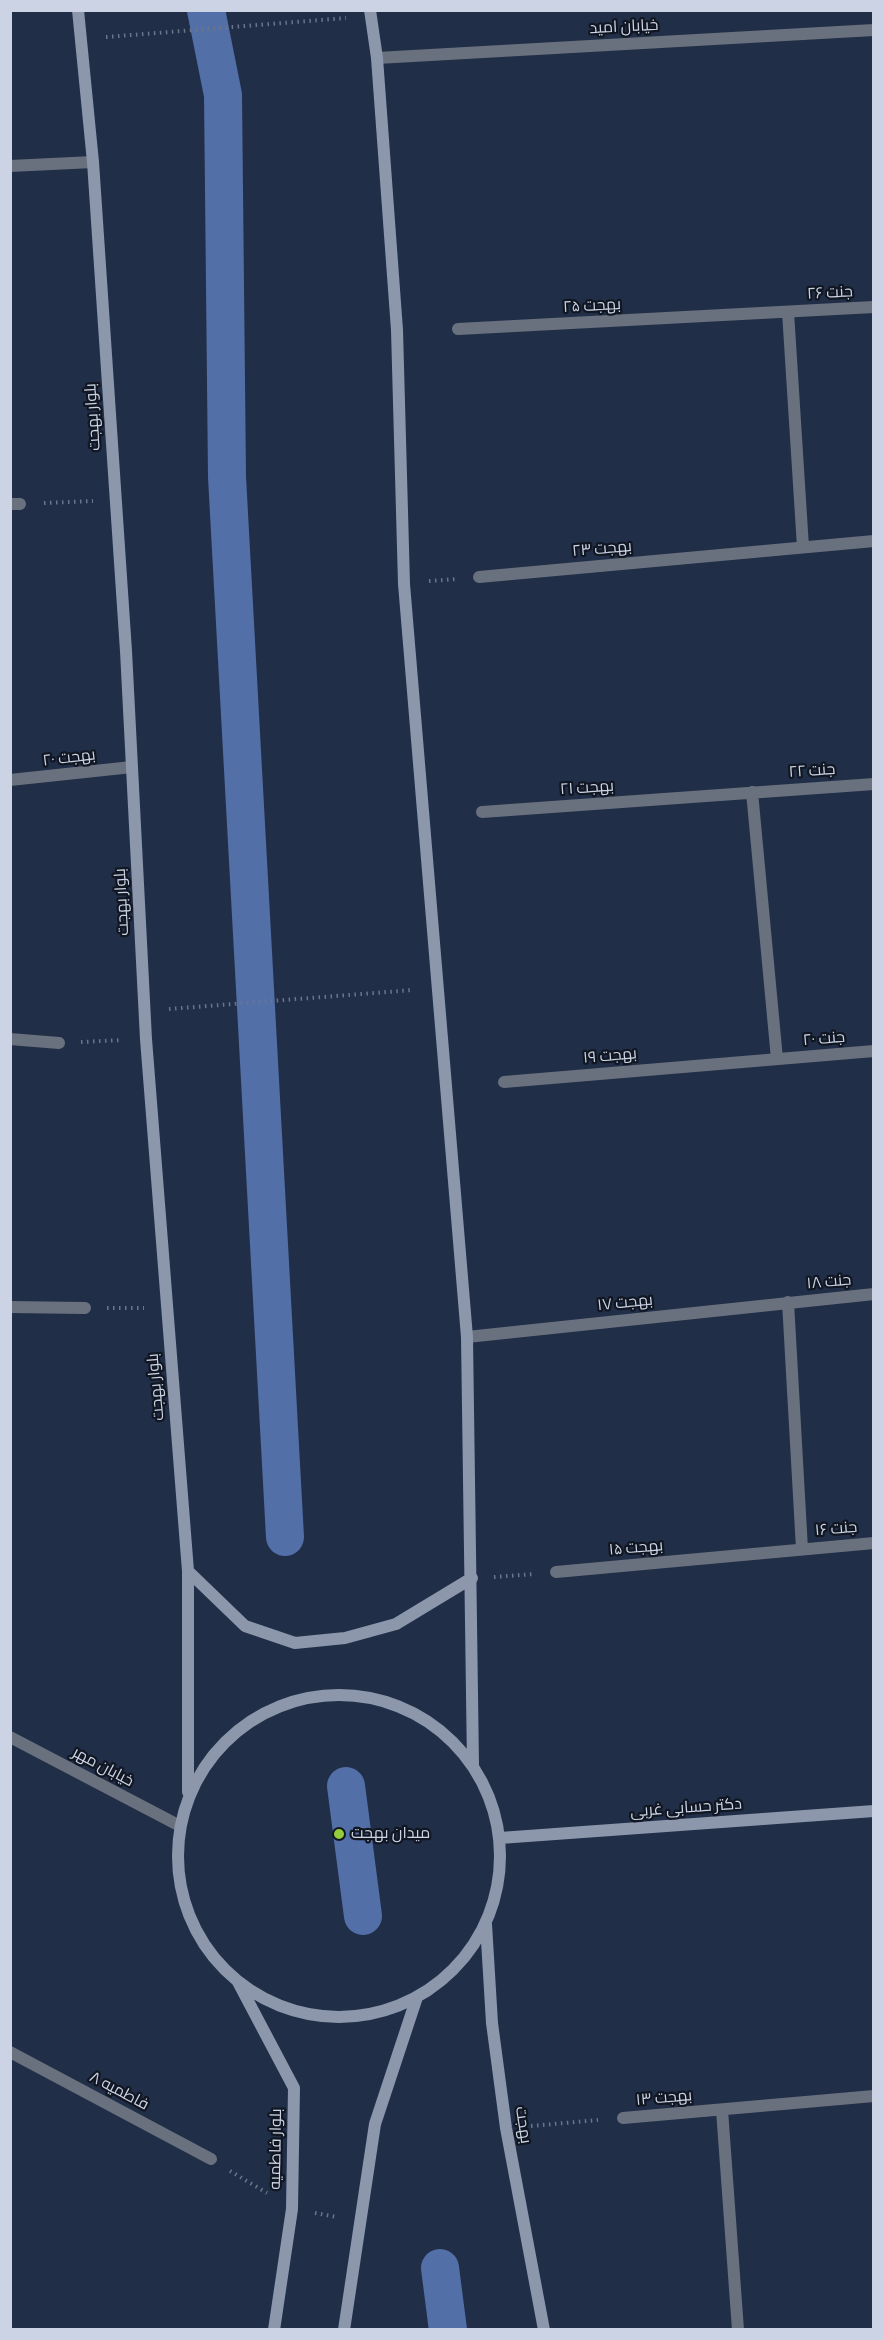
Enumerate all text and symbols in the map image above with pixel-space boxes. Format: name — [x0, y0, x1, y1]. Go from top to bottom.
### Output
street label: خیابان امید — [589, 16, 659, 38]
street label: جنت ۲۶ — [807, 282, 853, 304]
street label: بهجت ۲۵ — [563, 295, 621, 317]
street label: بلوار بهجت — [81, 383, 105, 451]
street label: بهجت ۲۳ — [571, 537, 633, 561]
street label: بهجت ۲۰ — [41, 745, 97, 771]
street label: جنت ۲۲ — [788, 760, 836, 782]
street label: بهجت ۲۱ — [559, 777, 615, 799]
street label: بلوار بهجت — [111, 868, 133, 936]
street label: جنت ۲۰ — [802, 1028, 846, 1050]
street label: بهجت ۱۹ — [582, 1044, 638, 1068]
street label: جنت ۱۸ — [806, 1270, 852, 1294]
street label: بهجت ۱۷ — [596, 1291, 654, 1315]
street label: بلوار بهجت — [143, 1352, 169, 1422]
street label: جنت ۱۶ — [814, 1518, 858, 1540]
street label: بهجت ۱۵ — [608, 1536, 664, 1560]
street label: خیابان مهر — [69, 1743, 137, 1791]
street label: دکتر حسابی غربی — [629, 1795, 743, 1821]
place label: میدان بهجت — [351, 1824, 430, 1844]
marker: میدان بهجت — [332, 1827, 346, 1841]
street label: فاطمیه ۸ — [86, 2067, 152, 2115]
street label: بهجت ۱۳ — [635, 2086, 693, 2110]
street label: بهجت — [511, 2105, 535, 2145]
street label: بلوار فاطمیه — [266, 2108, 286, 2190]

